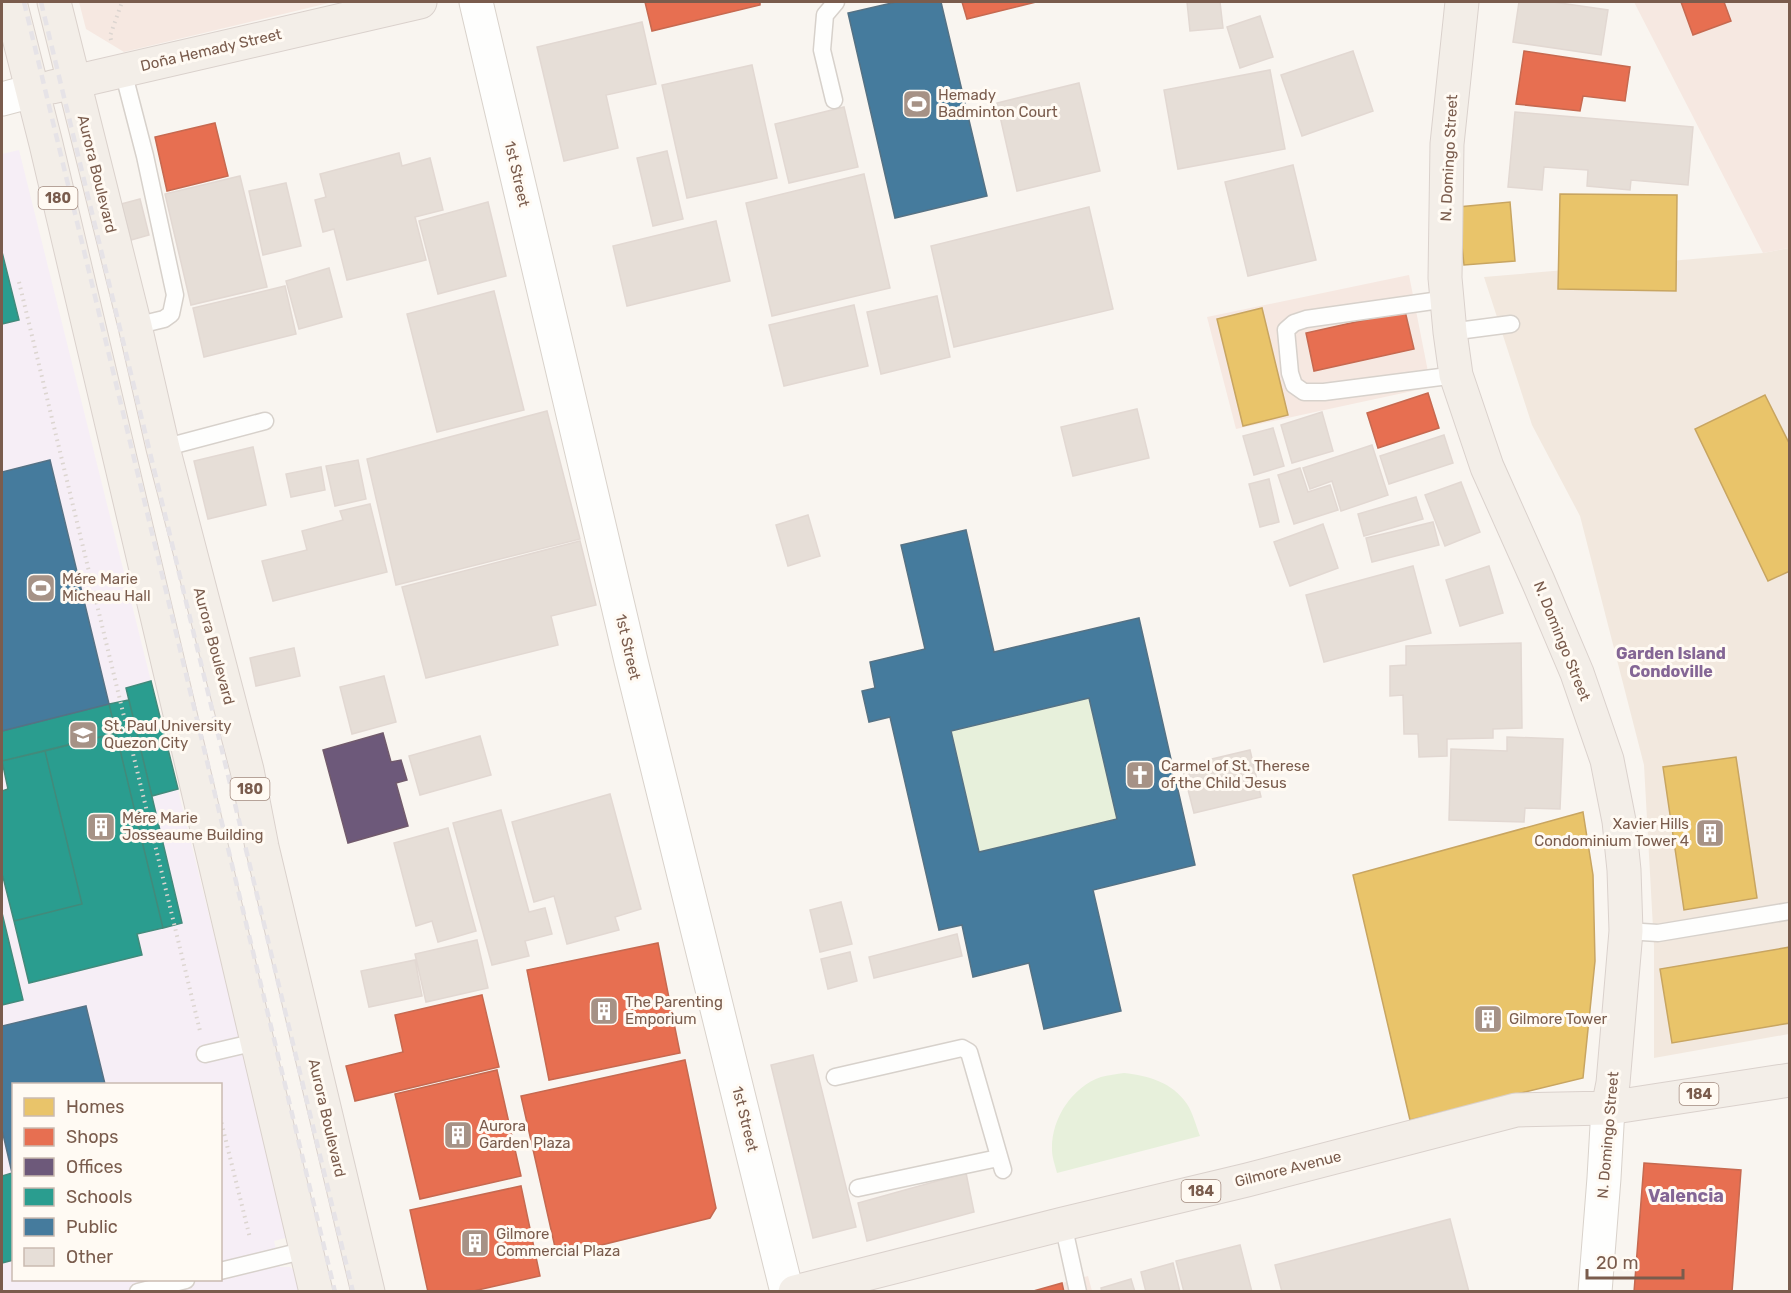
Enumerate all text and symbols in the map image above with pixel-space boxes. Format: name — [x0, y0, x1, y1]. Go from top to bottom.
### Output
street label: Doña Hemady Street — [139, 25, 284, 75]
place label: Hemady Badminton Court — [938, 86, 1058, 121]
sports icon: Hemady Badminton Court — [901, 88, 933, 120]
street label: N. Domingo Street — [1437, 94, 1461, 222]
street label: Aurora Boulevard — [74, 113, 120, 235]
street label: 1st Street — [501, 139, 533, 209]
road number: 180 — [38, 187, 78, 209]
place label: Mére Marie Micheau Hall — [62, 570, 151, 605]
sports icon: Mére Marie Micheau Hall — [25, 572, 57, 604]
street label: N. Domingo Street — [1530, 579, 1594, 704]
street label: Aurora Boulevard — [190, 585, 238, 707]
street label: 1st Street — [612, 612, 644, 682]
district label: Garden Island Condoville — [1616, 644, 1726, 681]
place label: St. Paul University Quezon City — [104, 717, 232, 752]
school or university icon: St. Paul University Quezon City — [67, 719, 99, 751]
place label: Carmel of St. Therese of the Child Jesus — [1161, 757, 1310, 792]
church icon: Carmel of St. Therese of the Child Jesus — [1124, 759, 1156, 791]
road number: 180 — [230, 778, 270, 800]
place label: Mére Marie Josseaume Building — [122, 809, 263, 844]
building icon: Mére Marie Josseaume Building — [85, 811, 117, 843]
place label: Xavier Hills Condominium Tower 4 — [1534, 815, 1689, 850]
building icon: Xavier Hills Condominium Tower 4 — [1694, 817, 1726, 849]
place label: The Parenting Emporium — [625, 993, 723, 1028]
building icon: The Parenting Emporium — [588, 995, 620, 1027]
building icon: Gilmore Tower — [1472, 1003, 1504, 1035]
place label: Gilmore Tower — [1509, 1010, 1608, 1028]
street label: Aurora Boulevard — [305, 1057, 349, 1179]
street label: N. Domingo Street — [1593, 1071, 1623, 1199]
legend — [12, 1083, 222, 1281]
road number: 184 — [1680, 1083, 1718, 1105]
street label: 1st Street — [728, 1084, 762, 1154]
text: Homes — [66, 1096, 124, 1118]
place label: Aurora Garden Plaza — [479, 1117, 571, 1152]
building icon: Aurora Garden Plaza — [442, 1119, 474, 1151]
text: Shops — [66, 1126, 118, 1148]
street label: Gilmore Avenue — [1233, 1147, 1343, 1191]
text: Offices — [66, 1156, 123, 1178]
road number: 184 — [1182, 1180, 1220, 1202]
district label: Valencia — [1648, 1185, 1724, 1207]
text: Schools — [66, 1186, 132, 1208]
text: Public — [66, 1216, 118, 1238]
place label: Gilmore Commercial Plaza — [496, 1225, 620, 1260]
building icon: Gilmore Commercial Plaza — [459, 1227, 491, 1259]
scale bar — [1587, 1242, 1683, 1280]
text: Other — [66, 1246, 113, 1268]
text: 20 m — [1596, 1252, 1638, 1274]

